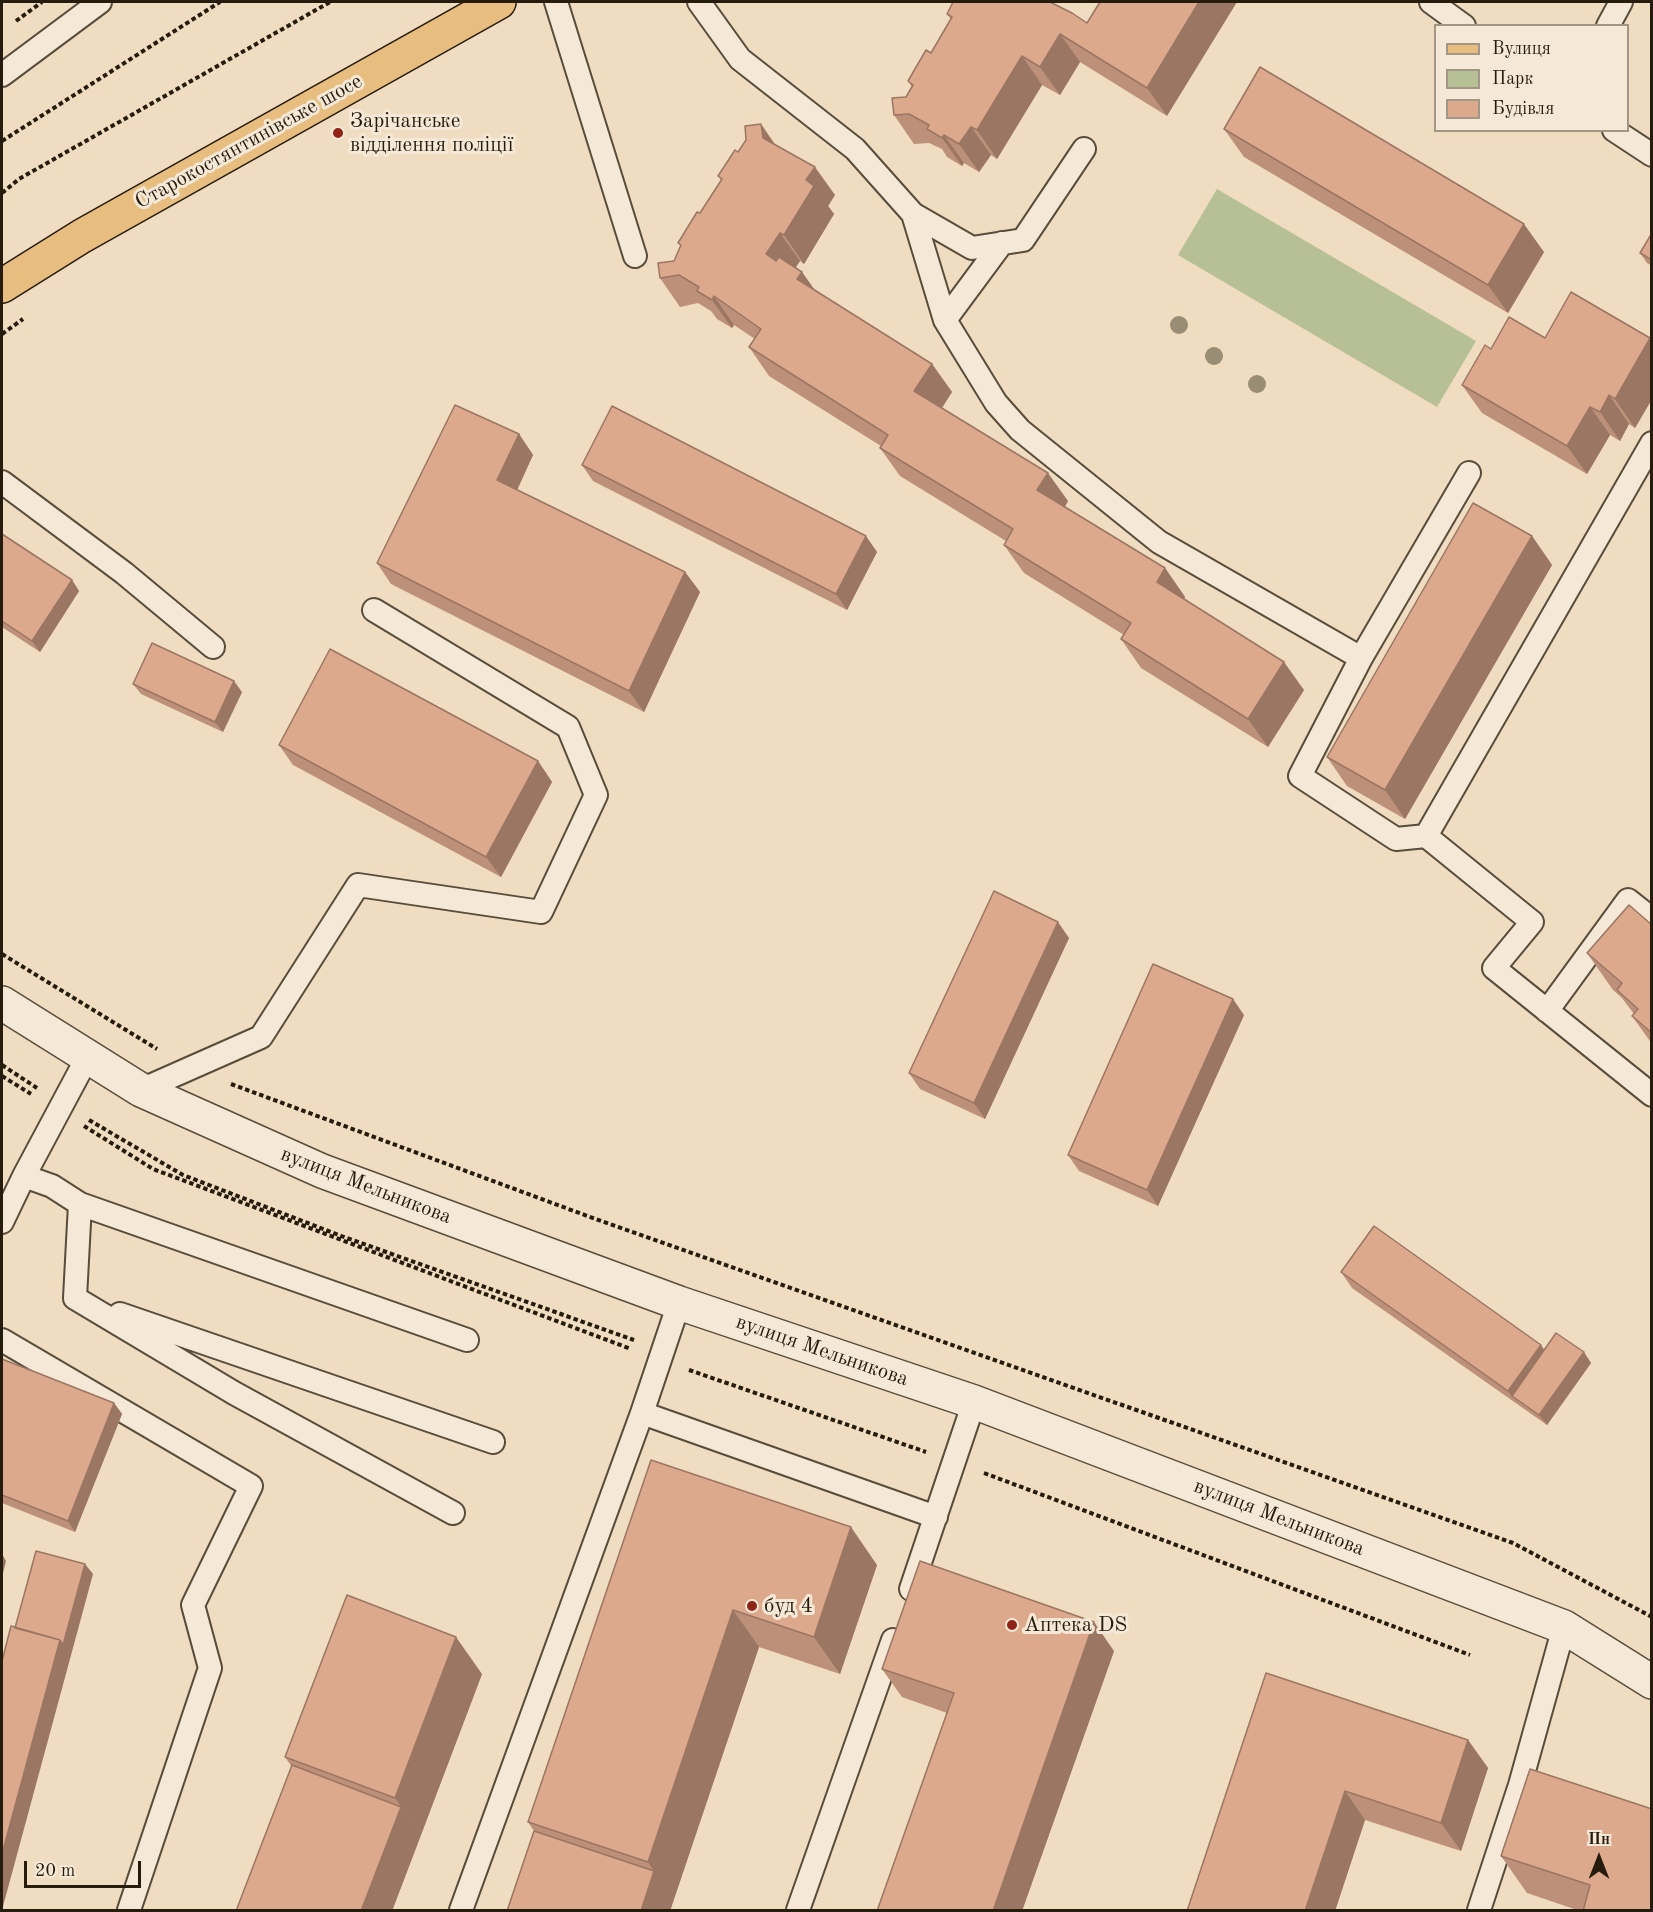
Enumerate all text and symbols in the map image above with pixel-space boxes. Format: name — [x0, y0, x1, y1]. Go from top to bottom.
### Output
legend — [1434, 24, 1629, 132]
text: Вулиця — [1492, 40, 1551, 58]
street label: Старокостянтинівське шосе — [131, 69, 367, 215]
text: Парк — [1492, 70, 1533, 88]
text: Будівля — [1492, 100, 1554, 118]
place label: Зарічанське відділення поліції — [350, 108, 513, 158]
marker: Зарічанське відділення поліції — [331, 126, 345, 140]
street label: вулиця Мельникова — [277, 1142, 455, 1230]
street label: вулиця Мельникова — [732, 1310, 912, 1392]
street label: вулиця Мельникова — [1190, 1474, 1368, 1562]
place label: буд 4 — [764, 1593, 813, 1619]
marker: буд 4 — [745, 1599, 759, 1613]
place label: Аптека DS — [1024, 1612, 1127, 1638]
marker: Аптека DS — [1005, 1618, 1019, 1632]
north arrow — [1569, 1828, 1629, 1888]
text: Пн — [1588, 1832, 1610, 1848]
scale bar — [27, 1849, 144, 1887]
text: 20 m — [35, 1862, 75, 1880]

